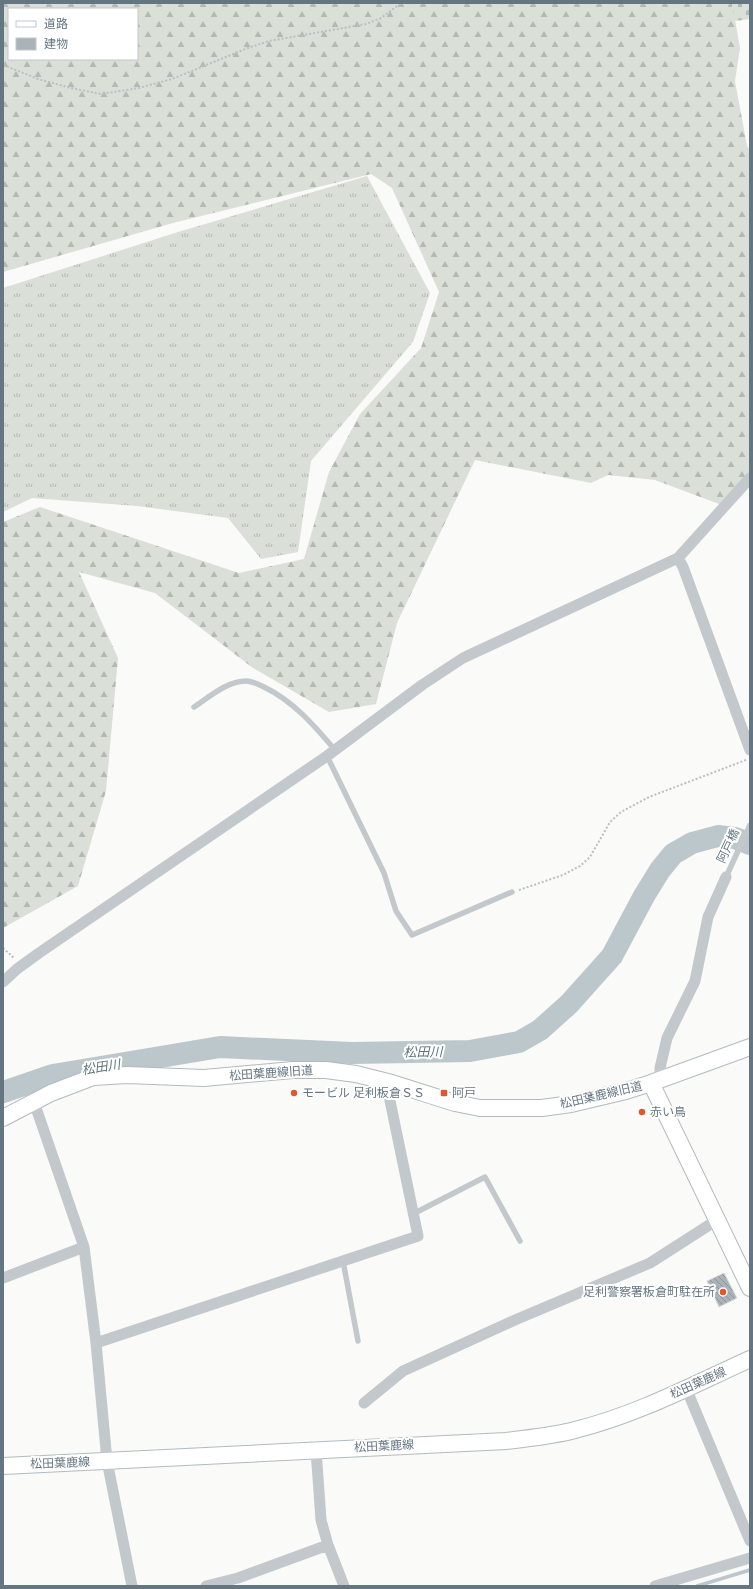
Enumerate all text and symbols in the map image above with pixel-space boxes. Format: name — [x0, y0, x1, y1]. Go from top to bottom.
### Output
legend — [8, 8, 138, 60]
text: 道路 — [44, 17, 68, 31]
text: 建物 — [44, 37, 68, 51]
street label: 阿戸橋 — [714, 827, 742, 865]
water label: 松田川 — [403, 1044, 445, 1060]
water label: 松田川 — [81, 1056, 123, 1077]
street label: 松田葉鹿線旧道 — [229, 1063, 313, 1083]
street label: 松田葉鹿線旧道 — [558, 1079, 644, 1111]
place label: モービル 足利板倉ＳＳ — [302, 1086, 425, 1100]
place label: 阿戸 — [452, 1086, 476, 1100]
marker: モービル 足利板倉ＳＳ — [289, 1088, 299, 1098]
marker: 阿戸 — [439, 1088, 449, 1098]
place label: 赤い鳥 — [650, 1105, 686, 1119]
marker: 赤い鳥 — [637, 1107, 647, 1117]
place label: 足利警察署板倉町駐在所 — [583, 1285, 715, 1299]
marker: 足利警察署板倉町駐在所 — [718, 1287, 728, 1297]
street label: 松田葉鹿線 — [668, 1364, 728, 1402]
street label: 松田葉鹿線 — [354, 1437, 414, 1455]
street label: 松田葉鹿線 — [30, 1455, 90, 1471]

